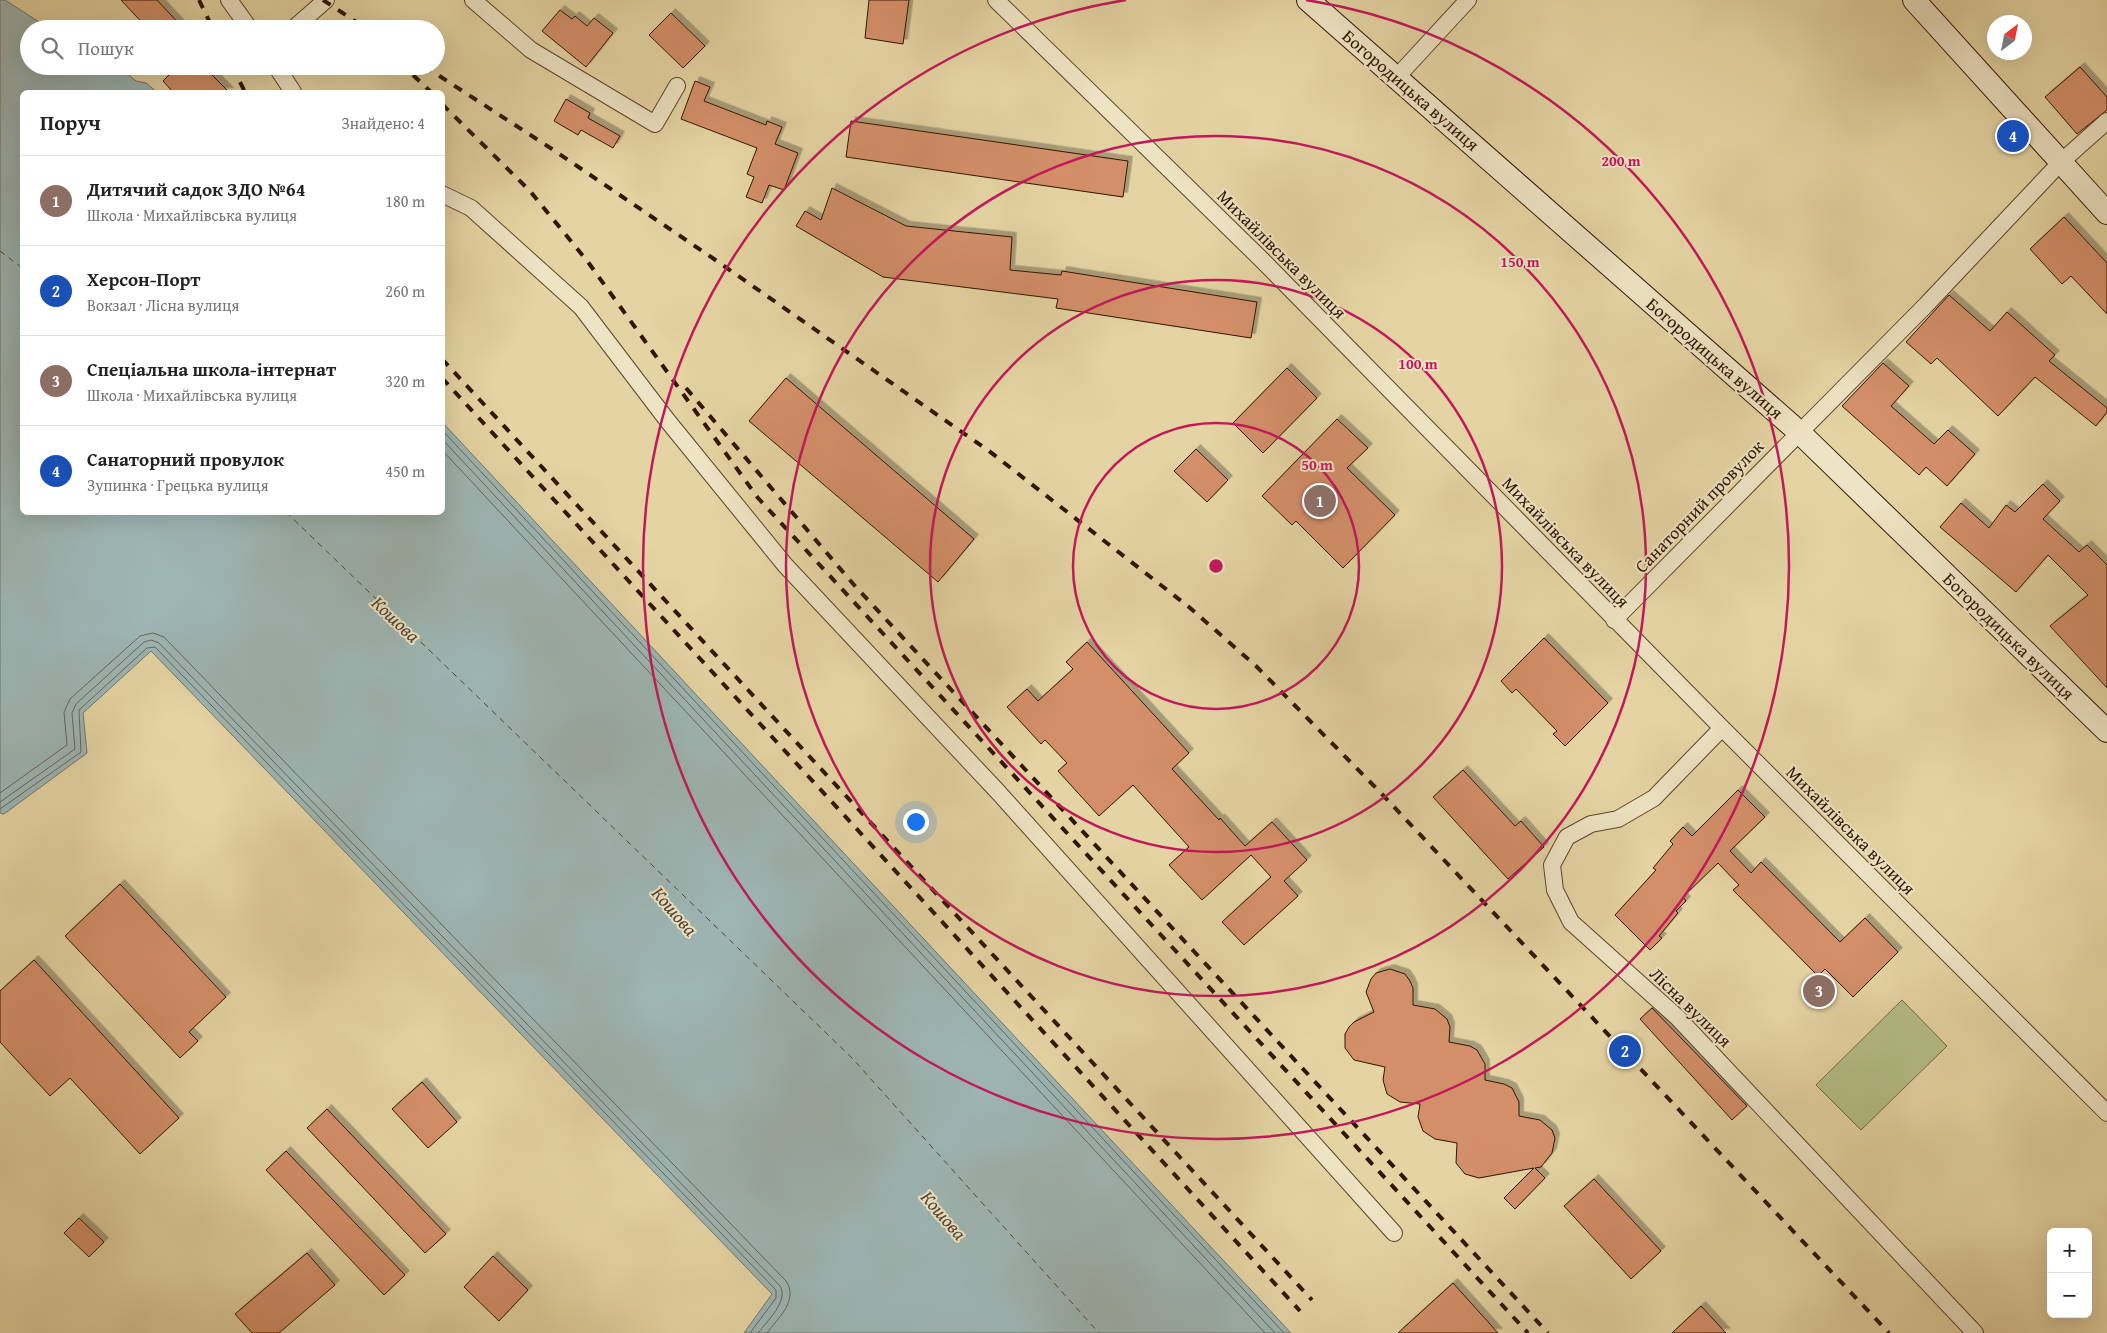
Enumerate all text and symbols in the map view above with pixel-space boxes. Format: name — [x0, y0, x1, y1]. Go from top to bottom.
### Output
north arrow — [1987, 15, 2032, 60]
search box — [20, 20, 445, 75]
street label: Богородицька вулиця — [1336, 23, 1486, 157]
icon: search — [38, 34, 66, 62]
text: Пошук — [78, 34, 134, 62]
text: Поруч — [40, 107, 101, 138]
text: Знайдено: 4 — [342, 111, 425, 135]
pin: 4 — [1997, 117, 2029, 155]
text: 200 m — [1601, 150, 1641, 171]
text: Дитячий садок ЗДО №64 — [87, 175, 306, 203]
street label: Михайлівська вулиця — [1211, 183, 1353, 325]
text: 1 — [52, 189, 60, 213]
text: 180 m — [385, 189, 425, 213]
text: Школа · Михайлівська вулиця — [87, 203, 297, 227]
text: 150 m — [1500, 251, 1540, 272]
text: Херсон-Порт — [87, 265, 200, 293]
text: 2 — [52, 279, 60, 303]
text: 260 m — [385, 279, 425, 303]
street label: Богородицька вулиця — [1640, 291, 1790, 425]
text: Вокзал · Лісна вулиця — [87, 293, 239, 317]
text: 100 m — [1398, 353, 1438, 374]
text: Спеціальна школа-інтернат — [87, 355, 336, 383]
text: 3 — [52, 369, 60, 393]
text: 320 m — [385, 369, 425, 393]
text: Школа · Михайлівська вулиця — [87, 383, 297, 407]
street label: Санаторний провулок — [1628, 433, 1770, 579]
text: Санаторний провулок — [87, 445, 284, 473]
text: 50 m — [1301, 454, 1333, 475]
text: 4 — [52, 459, 60, 483]
text: 450 m — [385, 459, 425, 483]
street label: Михайлівська вулиця — [1496, 470, 1636, 614]
text: Зупинка · Грецька вулиця — [87, 473, 268, 497]
pin: 1 — [1304, 482, 1336, 520]
centre of rings — [1207, 557, 1225, 575]
street label: Богородицька вулиця — [1937, 566, 2081, 706]
water label: Кошова — [365, 589, 427, 649]
street label: Михайлівська вулиця — [1780, 759, 1922, 901]
your location — [903, 809, 929, 835]
water label: Кошова — [646, 880, 705, 942]
street label: Лісна вулиця — [1644, 961, 1738, 1053]
pin: 3 — [1803, 972, 1835, 1010]
pin: 2 — [1609, 1032, 1641, 1070]
water label: Кошова — [915, 1184, 974, 1246]
map controls — [2047, 1228, 2092, 1318]
button: + — [2047, 1228, 2092, 1273]
button: − — [2047, 1273, 2092, 1318]

